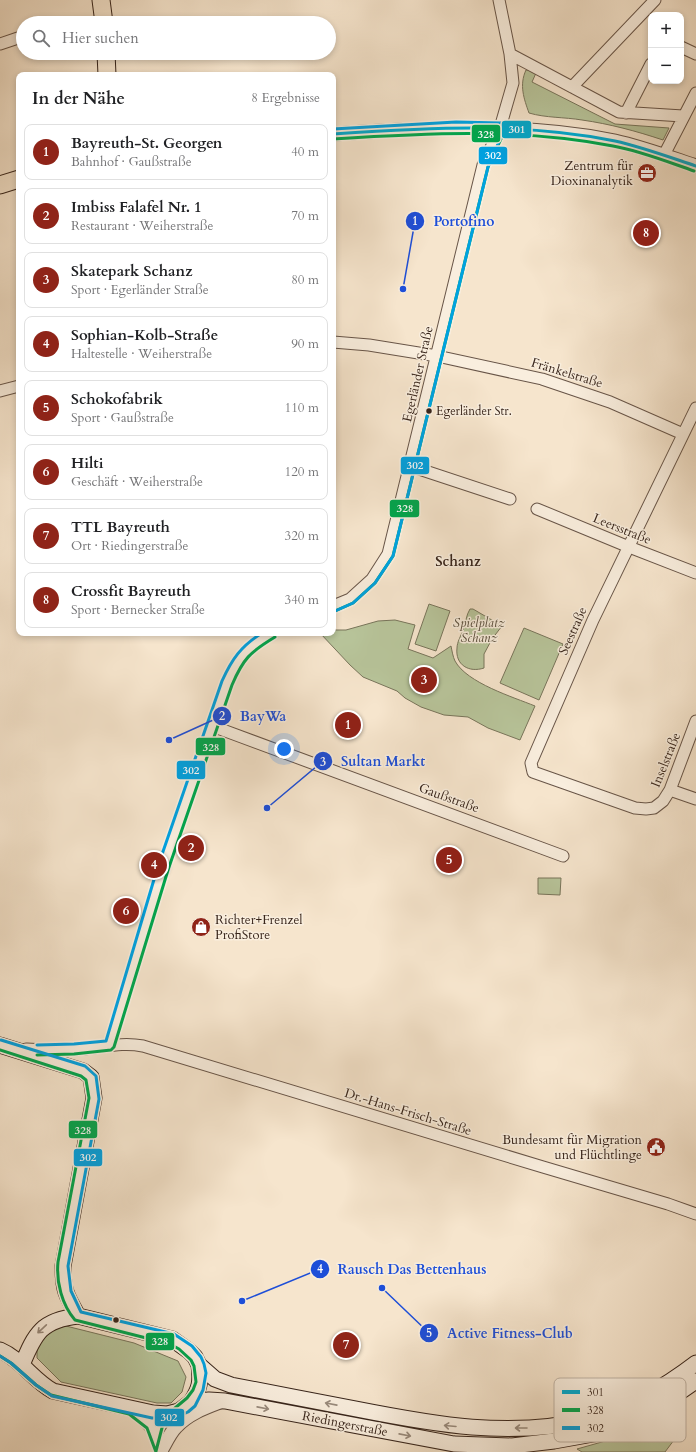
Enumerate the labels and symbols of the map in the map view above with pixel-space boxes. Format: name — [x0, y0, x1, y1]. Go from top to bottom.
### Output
line badge: 301 — [501, 120, 532, 139]
text: 301 — [509, 122, 525, 137]
line badge: 328 — [471, 124, 501, 143]
text: 328 — [478, 127, 494, 142]
line badge: 302 — [478, 146, 508, 165]
text: 302 — [485, 148, 502, 163]
place label: Zentrum für Dioxinanalytik — [551, 157, 633, 190]
office icon: Zentrum für Dioxinanalytik — [636, 162, 658, 184]
callout: Portofino — [405, 208, 502, 234]
text: Portofino — [433, 212, 495, 231]
text: 1 — [412, 213, 418, 229]
pin: 8 — [633, 218, 659, 248]
street label: Egerländer Straße — [398, 324, 438, 424]
street label: Fränkelstraße — [529, 354, 605, 392]
place label: Egerländer Str. — [436, 403, 512, 419]
marker: Egerländer Str. — [424, 406, 434, 416]
line badge: 302 — [400, 456, 430, 475]
text: 302 — [407, 458, 424, 473]
line badge: 328 — [389, 499, 420, 518]
text: 328 — [397, 501, 413, 516]
street label: Leersstraße — [590, 509, 654, 549]
district label: Schanz — [435, 552, 481, 571]
street label: Seestraße — [554, 604, 592, 658]
park label: Spielplatz Schanz — [453, 614, 506, 647]
pin: 3 — [411, 665, 437, 695]
callout: BayWa — [212, 703, 295, 729]
text: BayWa — [240, 707, 286, 726]
text: 2 — [219, 708, 225, 724]
pin: 1 — [335, 710, 361, 740]
street label: Inselstraße — [647, 730, 685, 790]
line badge: 328 — [195, 737, 226, 756]
your location — [274, 739, 294, 759]
text: 328 — [203, 740, 219, 755]
callout: Sultan Markt — [313, 748, 434, 774]
text: Sultan Markt — [341, 752, 425, 771]
text: 3 — [320, 754, 326, 770]
line badge: 302 — [176, 760, 206, 780]
text: 302 — [183, 763, 200, 778]
street label: Gaußstraße — [416, 779, 482, 817]
pin: 2 — [178, 833, 204, 863]
pin: 5 — [436, 845, 462, 875]
pin: 4 — [141, 850, 167, 880]
pin: 6 — [113, 896, 139, 926]
place label: Richter+Frenzel ProfiStore — [215, 911, 303, 944]
shop icon: Richter+Frenzel ProfiStore — [190, 916, 212, 938]
street label: Dr.-Hans-Frisch-Straße — [342, 1084, 474, 1140]
line badge: 328 — [68, 1120, 98, 1139]
text: 328 — [75, 1123, 91, 1138]
place label: Bundesamt für Migration und Flüchtlinge — [502, 1131, 643, 1164]
public building icon: Bundesamt für Migration und Flüchtlinge — [645, 1136, 667, 1158]
line badge: 302 — [73, 1148, 103, 1167]
text: 302 — [80, 1150, 97, 1165]
callout: Rausch Das Bettenhaus — [310, 1256, 495, 1282]
text: Rausch Das Bettenhaus — [338, 1260, 486, 1279]
text: 4 — [317, 1261, 323, 1277]
unlabelled marker — [111, 1315, 121, 1325]
callout: Active Fitness-Club — [419, 1320, 581, 1346]
text: Active Fitness-Club — [447, 1324, 573, 1343]
one-way arrow — [37, 1325, 47, 1334]
text: 5 — [426, 1325, 432, 1341]
pin: 7 — [333, 1330, 359, 1360]
line badge: 328 — [145, 1332, 175, 1351]
text: 328 — [152, 1334, 168, 1349]
legend — [554, 1378, 686, 1442]
text: 301 — [587, 1385, 604, 1400]
one-way arrow — [325, 1400, 338, 1408]
text: 328 — [587, 1403, 604, 1418]
one-way arrow — [256, 1404, 269, 1412]
street label: Riedingerstraße — [301, 1407, 389, 1441]
line badge: 302 — [154, 1408, 185, 1427]
text: 302 — [161, 1410, 178, 1425]
text: 302 — [587, 1421, 604, 1436]
one-way arrow — [444, 1422, 457, 1429]
one-way arrow — [515, 1424, 528, 1432]
one-way arrow — [398, 1431, 411, 1439]

